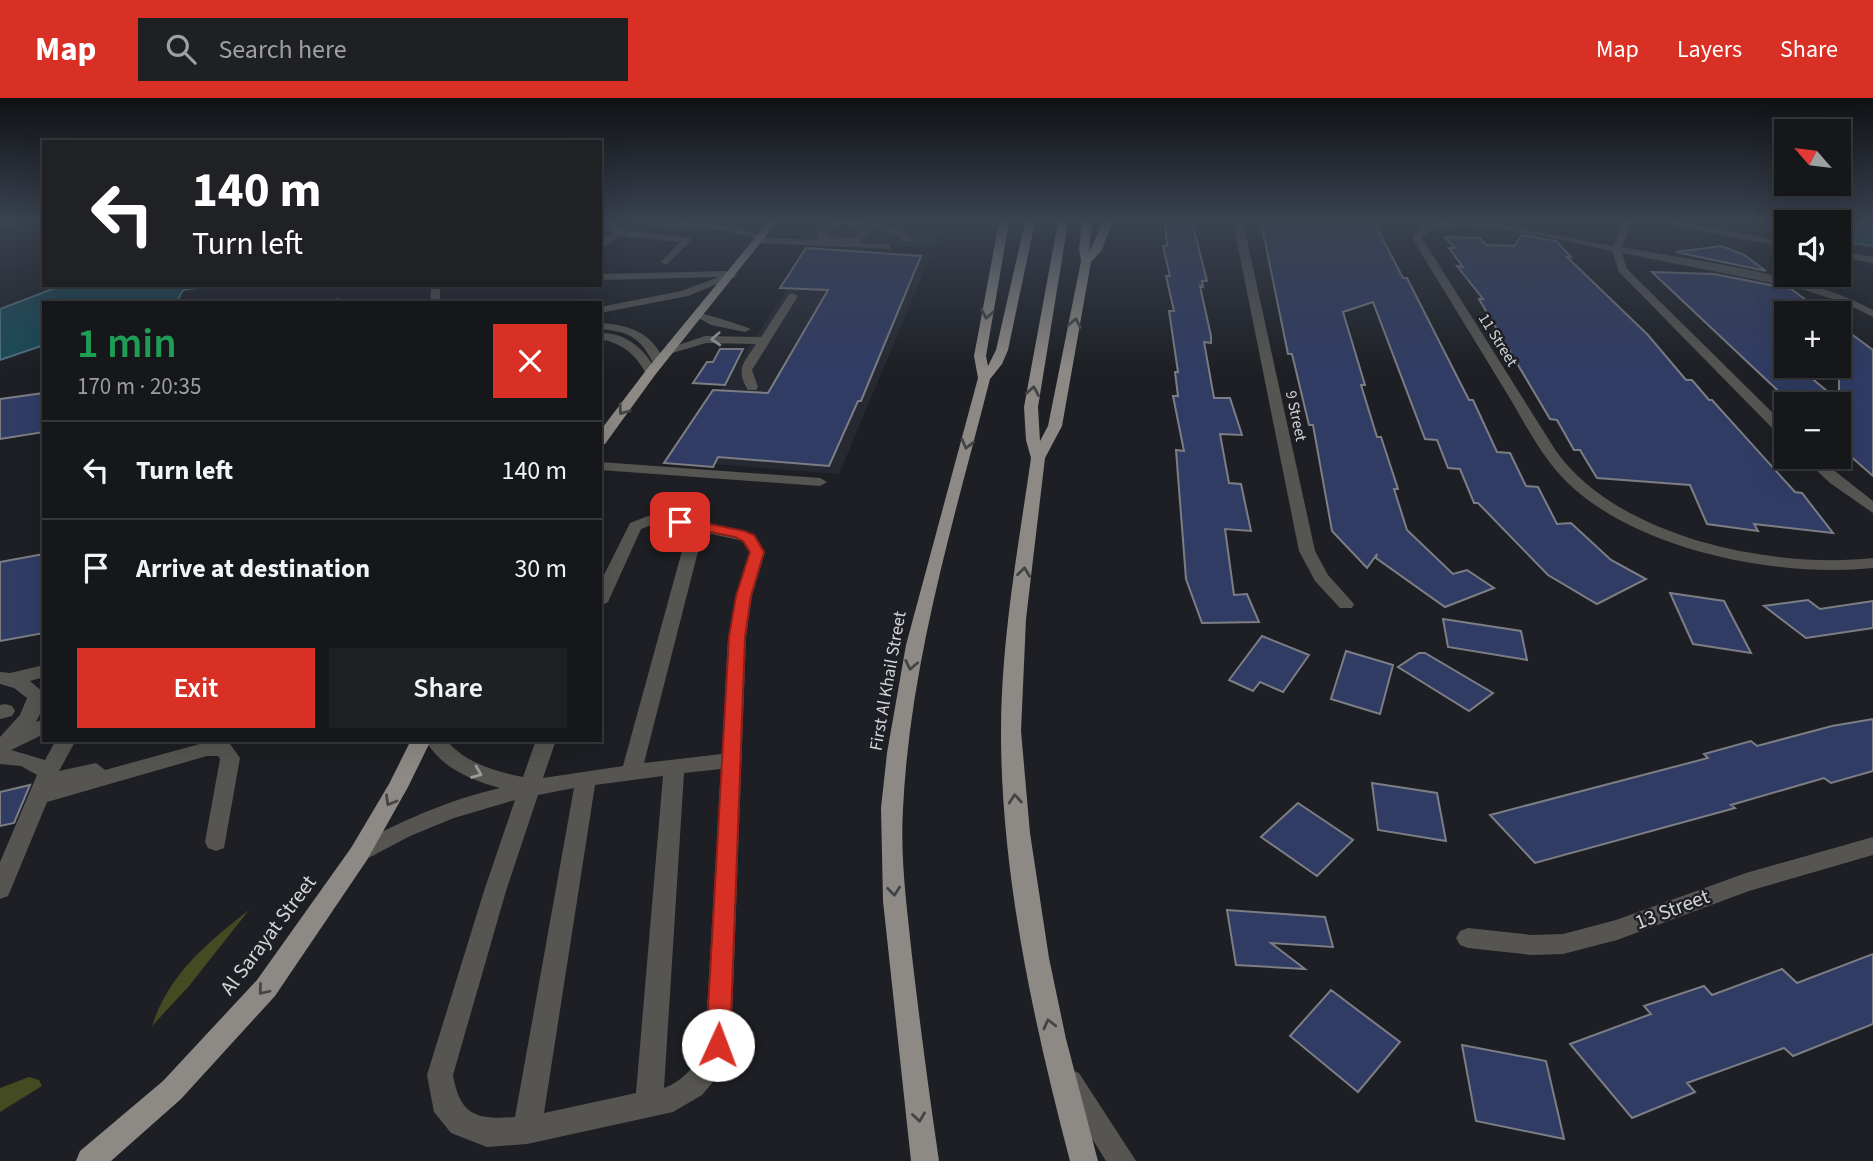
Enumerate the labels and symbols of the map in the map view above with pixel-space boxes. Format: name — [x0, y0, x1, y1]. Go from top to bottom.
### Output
north arrow — [1774, 119, 1852, 196]
one-way arrow — [980, 308, 995, 319]
street label: 11 Street — [1473, 309, 1523, 371]
one-way arrow — [1066, 317, 1081, 329]
one-way arrow — [710, 331, 721, 346]
one-way arrow — [1025, 385, 1040, 397]
street label: 9 Street — [1280, 389, 1312, 444]
one-way arrow — [619, 402, 632, 415]
one-way arrow — [961, 438, 975, 450]
pin — [650, 492, 710, 552]
one-way arrow — [1016, 566, 1031, 578]
street label: First Al Khail Street — [863, 609, 913, 753]
one-way arrow — [904, 659, 919, 671]
one-way arrow — [470, 765, 482, 779]
one-way arrow — [1008, 793, 1023, 805]
one-way arrow — [385, 794, 398, 806]
street label: Al Sarayat Street — [213, 869, 323, 1001]
street label: 13 Street — [1630, 881, 1714, 937]
one-way arrow — [886, 886, 901, 897]
one-way arrow — [259, 982, 272, 994]
position arrow — [681, 1008, 755, 1082]
one-way arrow — [1043, 1018, 1057, 1030]
one-way arrow — [911, 1111, 926, 1123]

